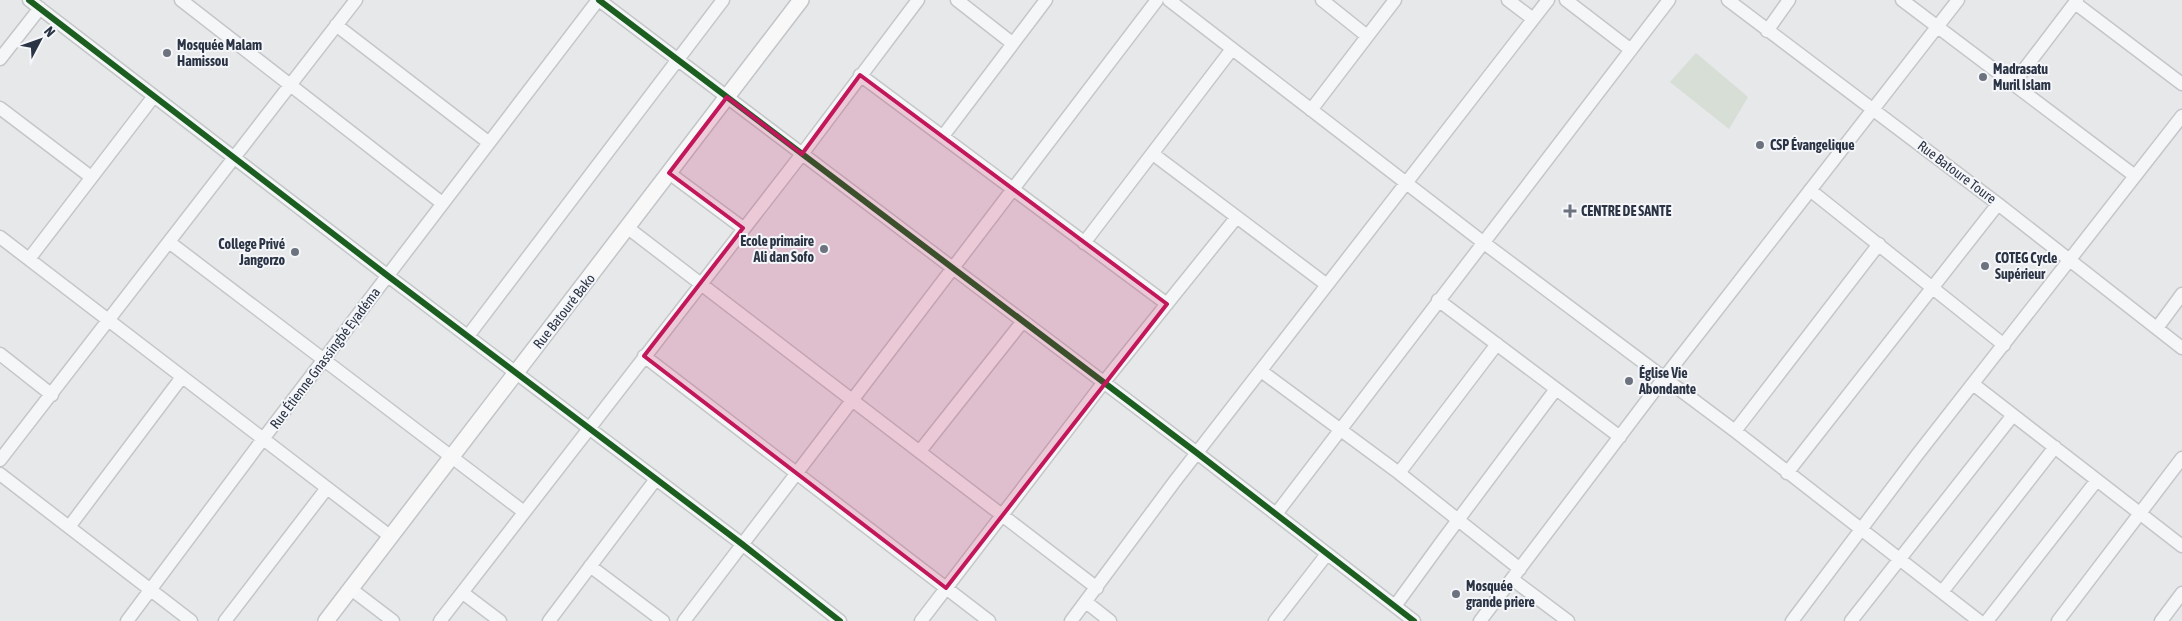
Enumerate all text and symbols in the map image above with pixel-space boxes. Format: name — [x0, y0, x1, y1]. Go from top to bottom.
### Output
north arrow — [15, 15, 65, 65]
text: N — [41, 23, 59, 40]
place label: Mosquée Malam Hamissou — [177, 37, 262, 69]
marker: Mosquée Malam Hamissou — [161, 47, 173, 59]
place label: Madrasatu Muril Islam — [1993, 61, 2051, 93]
marker: Madrasatu Muril Islam — [1977, 71, 1989, 83]
place label: CSP Évangelique — [1770, 137, 1855, 153]
street label: Rue Batoure Toure — [1915, 137, 1999, 207]
marker: CSP Évangelique — [1754, 139, 1766, 151]
place label: CENTRE DE SANTE — [1581, 203, 1671, 219]
marker: CENTRE DE SANTE — [1563, 204, 1577, 218]
place label: Ecole primaire Ali dan Sofo — [740, 233, 814, 265]
place label: College Privé Jangorzo — [218, 236, 285, 268]
marker: Ecole primaire Ali dan Sofo — [818, 243, 830, 255]
marker: College Privé Jangorzo — [289, 246, 301, 258]
place label: COTEG Cycle Supérieur — [1995, 250, 2057, 282]
marker: COTEG Cycle Supérieur — [1979, 260, 1991, 272]
street label: Rue Batouré Bako — [530, 270, 598, 352]
street label: Rue Étienne Gnassingbé Eyadéma — [267, 284, 383, 432]
place label: Église Vie Abondante — [1638, 365, 1696, 397]
marker: Église Vie Abondante — [1623, 375, 1635, 387]
place label: Mosquée grande priere — [1466, 578, 1535, 610]
marker: Mosquée grande priere — [1450, 588, 1462, 600]

